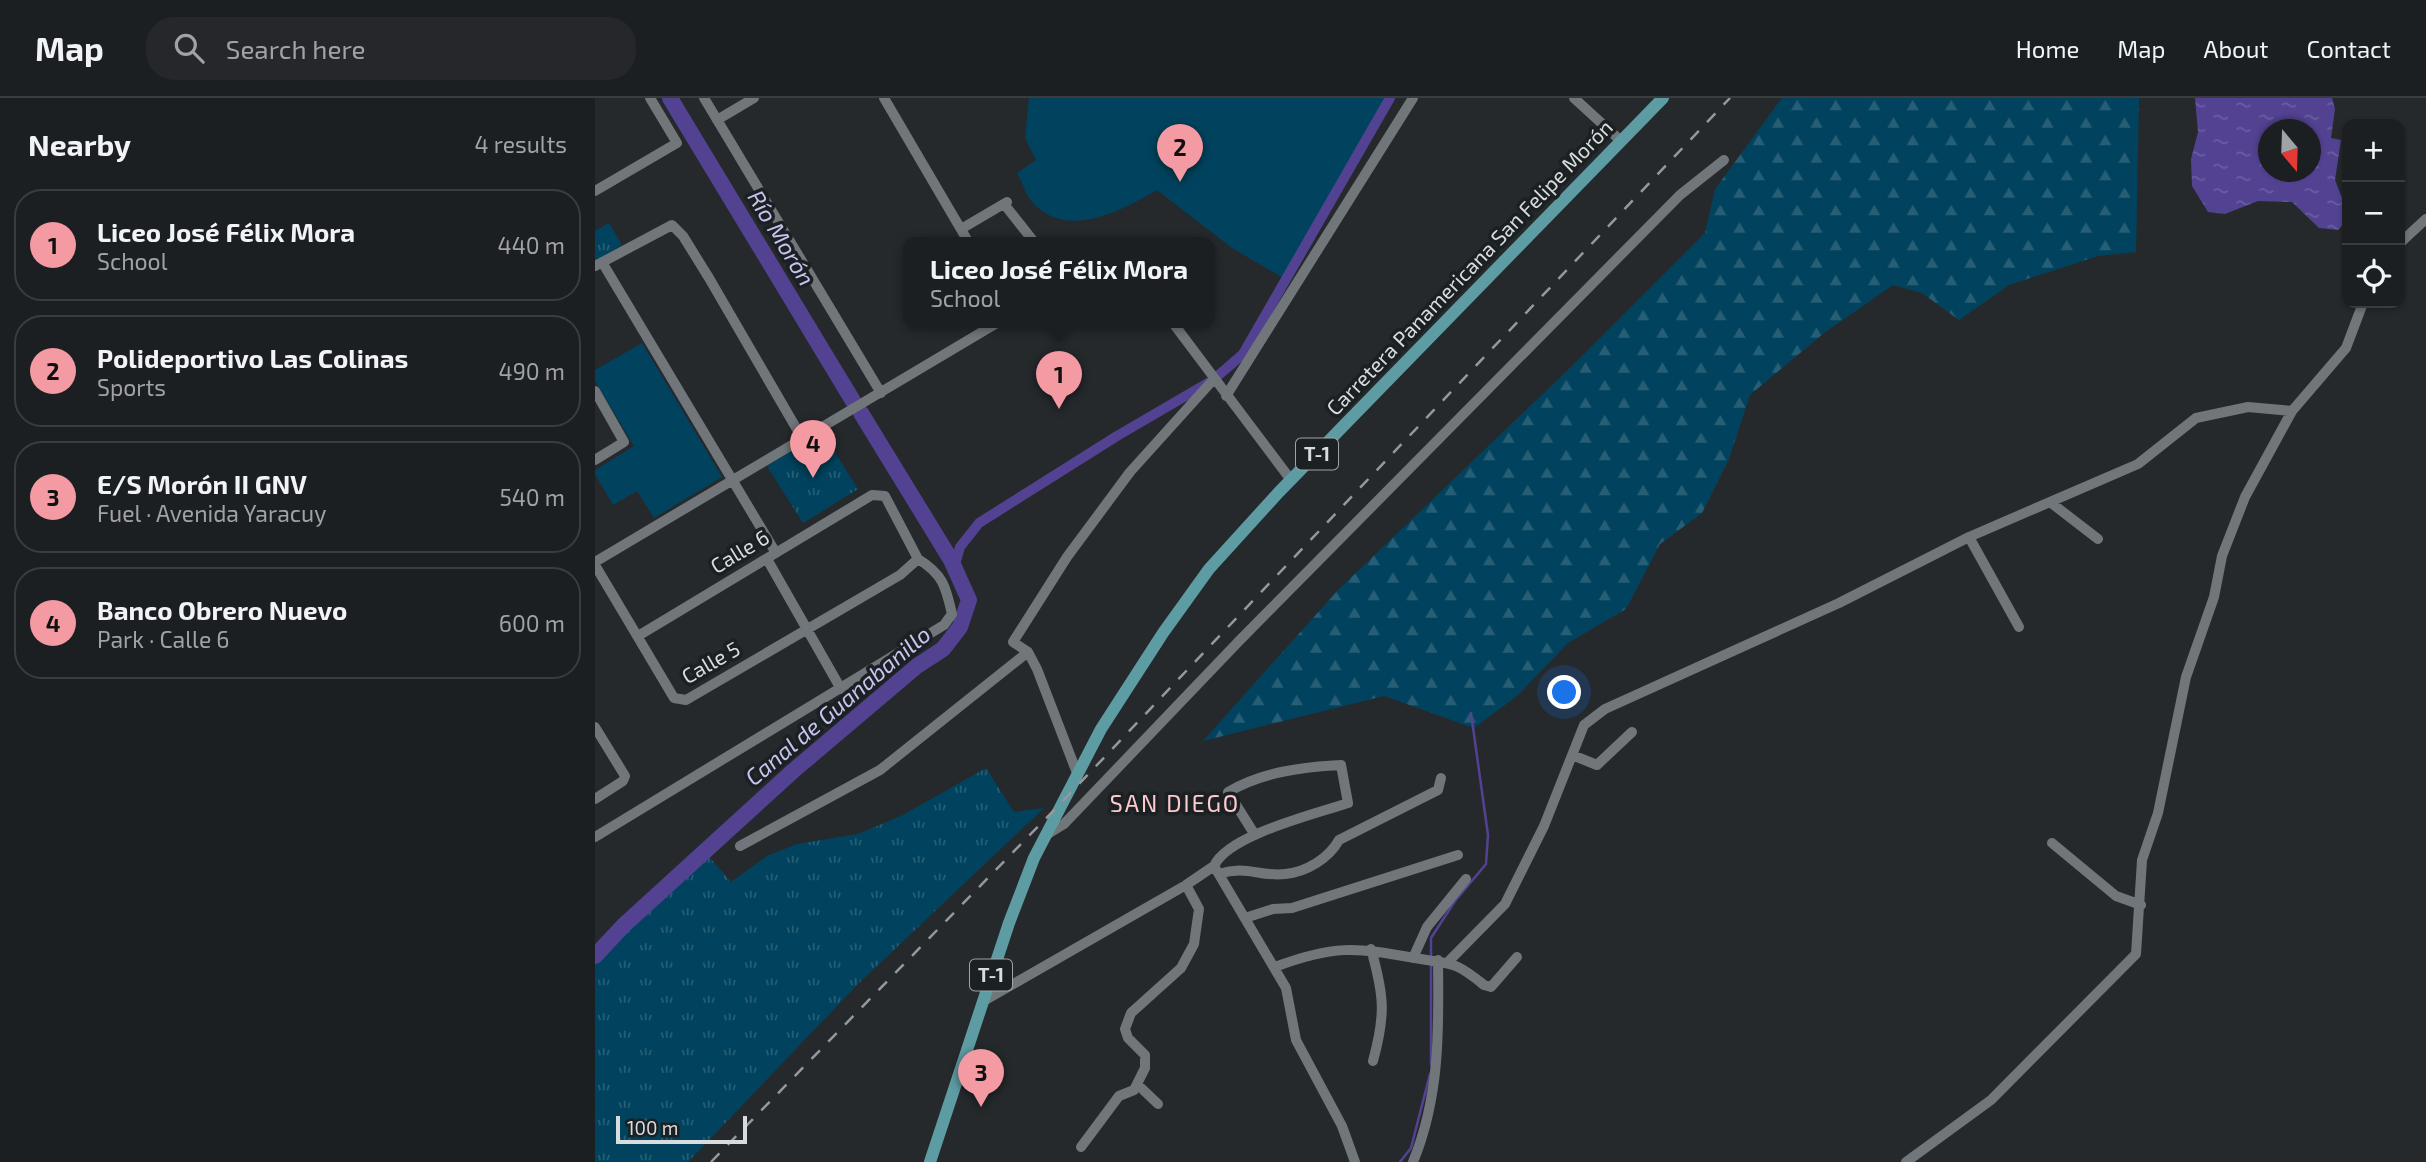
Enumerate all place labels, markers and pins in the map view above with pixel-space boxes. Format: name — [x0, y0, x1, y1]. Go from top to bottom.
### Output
pin: 2 — [1157, 124, 1203, 182]
pin: 1 — [1036, 351, 1082, 409]
pin: 4 — [790, 420, 836, 478]
pin: 3 — [958, 1049, 1004, 1107]

